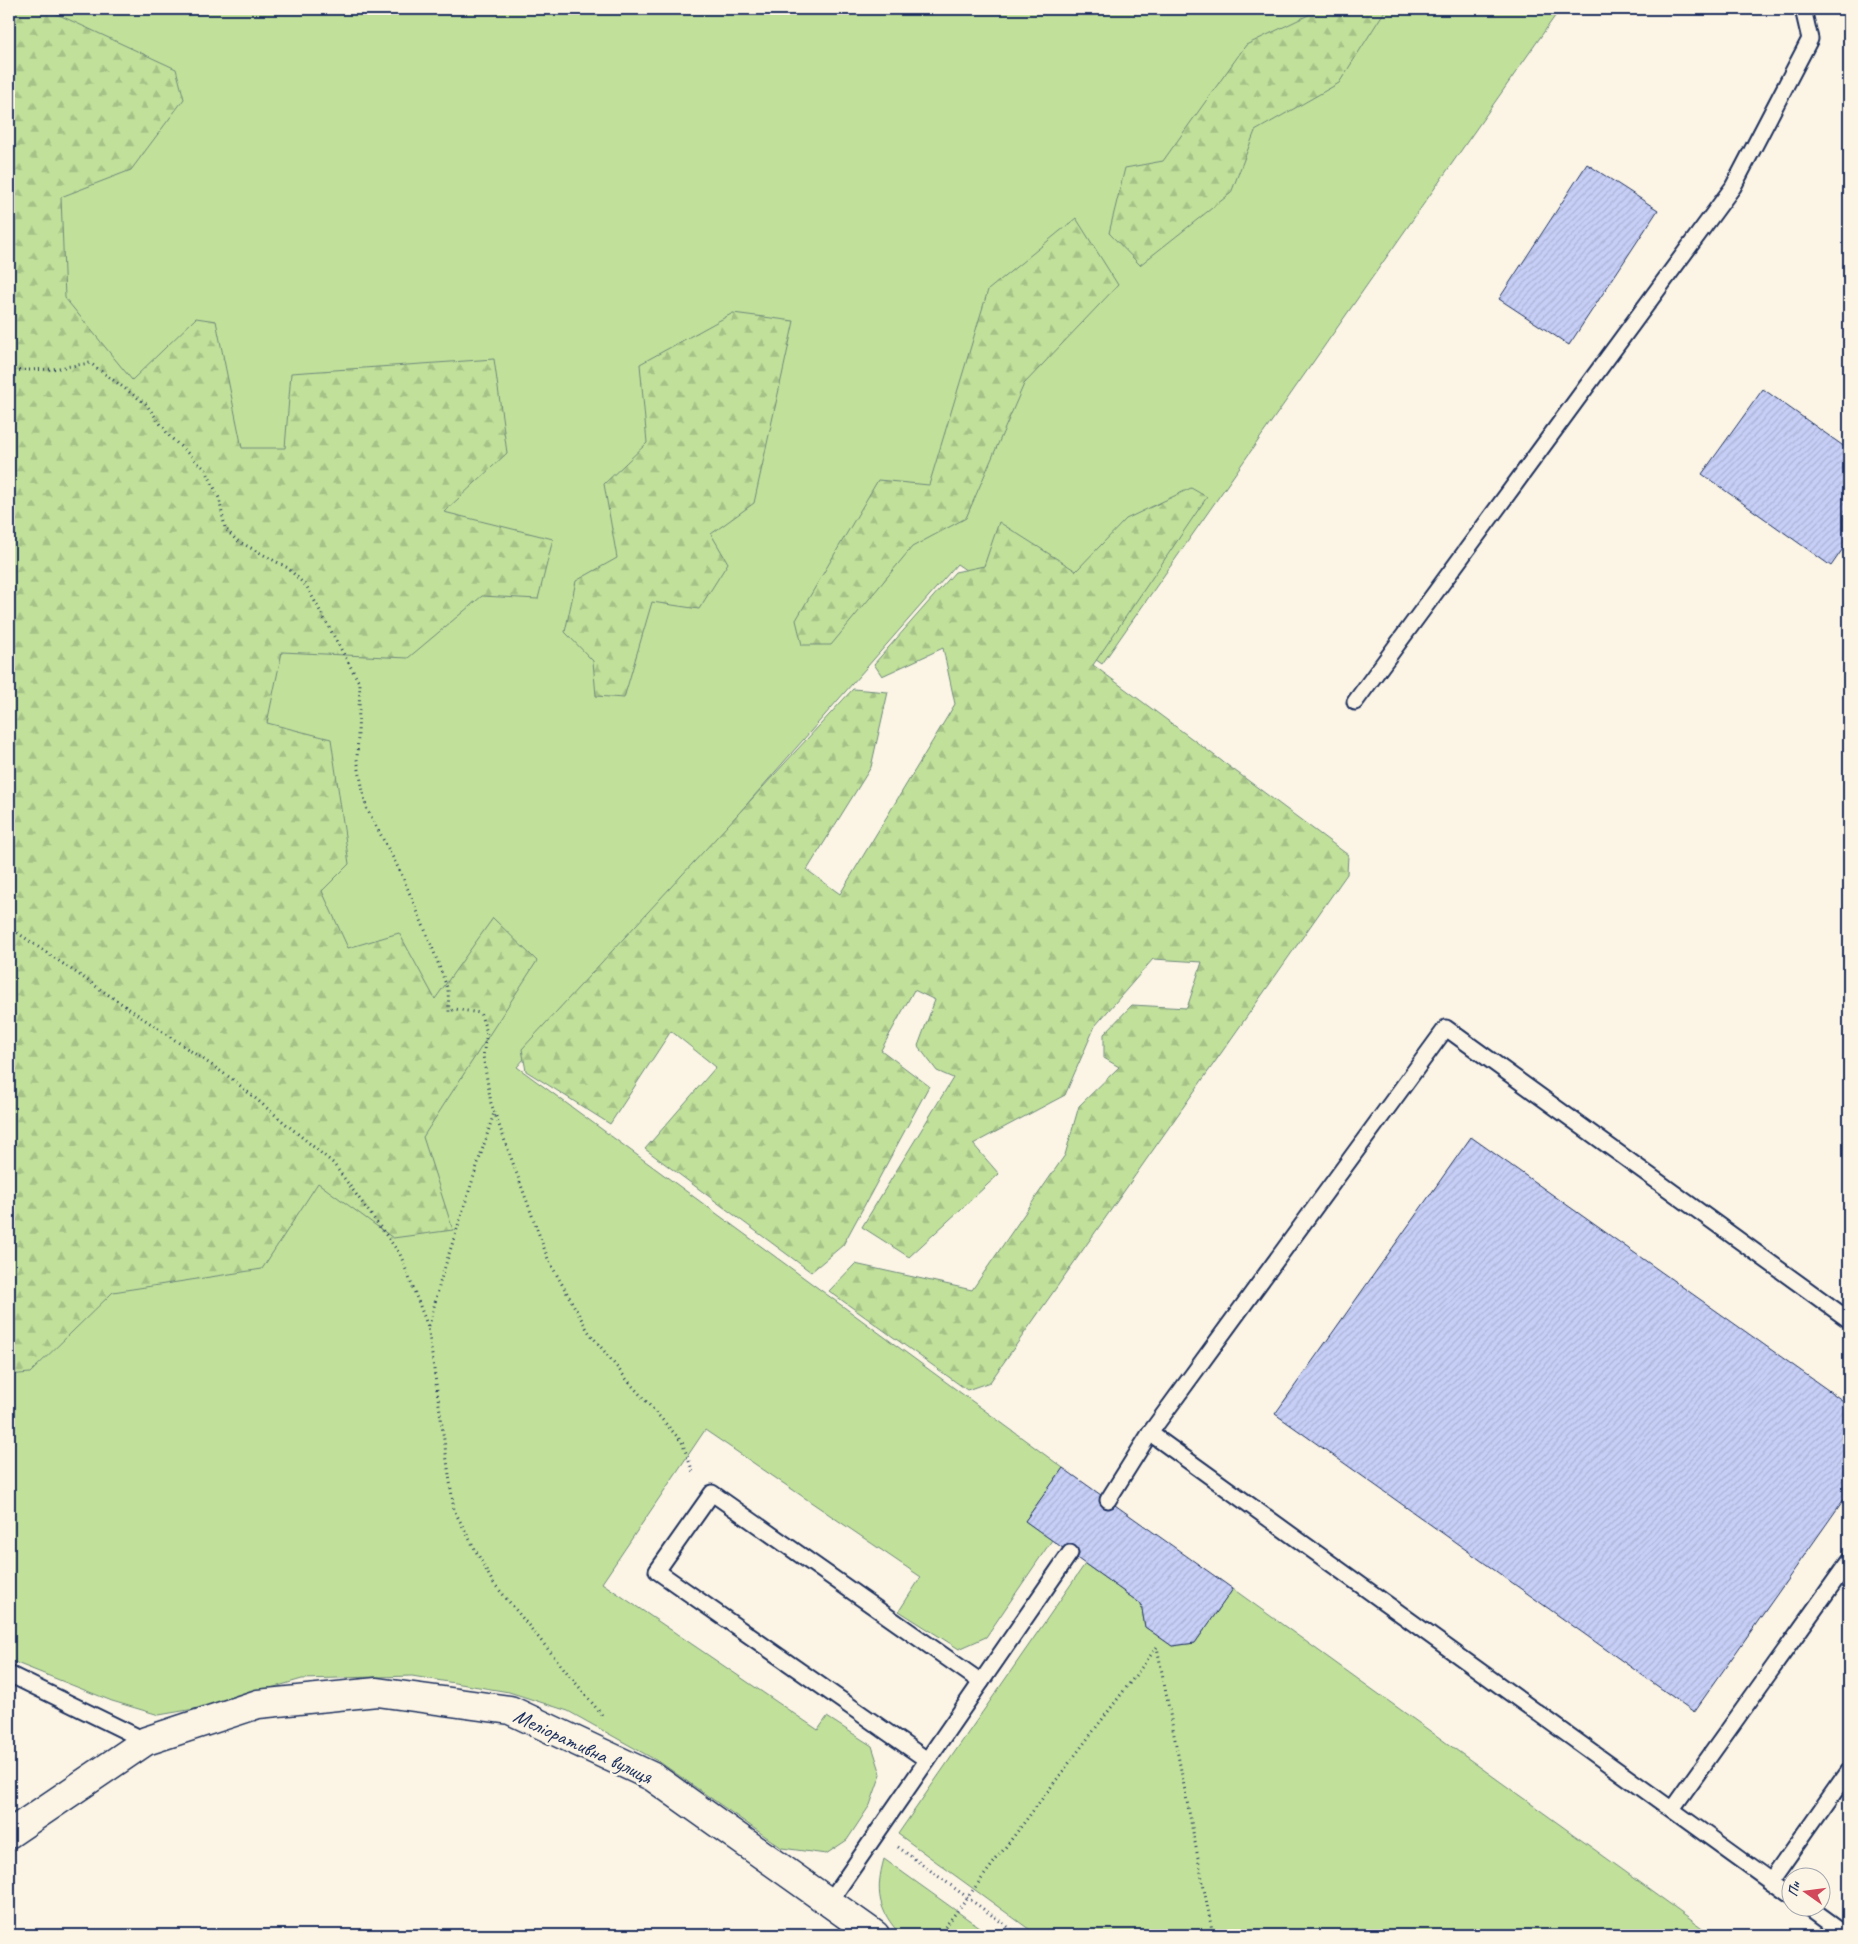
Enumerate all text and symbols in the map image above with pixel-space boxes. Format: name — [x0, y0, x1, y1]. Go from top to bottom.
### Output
street label: Меліоративна вулиця — [509, 1702, 658, 1790]
north arrow — [1780, 1866, 1830, 1916]
text: Пн — [1784, 1879, 1804, 1898]

